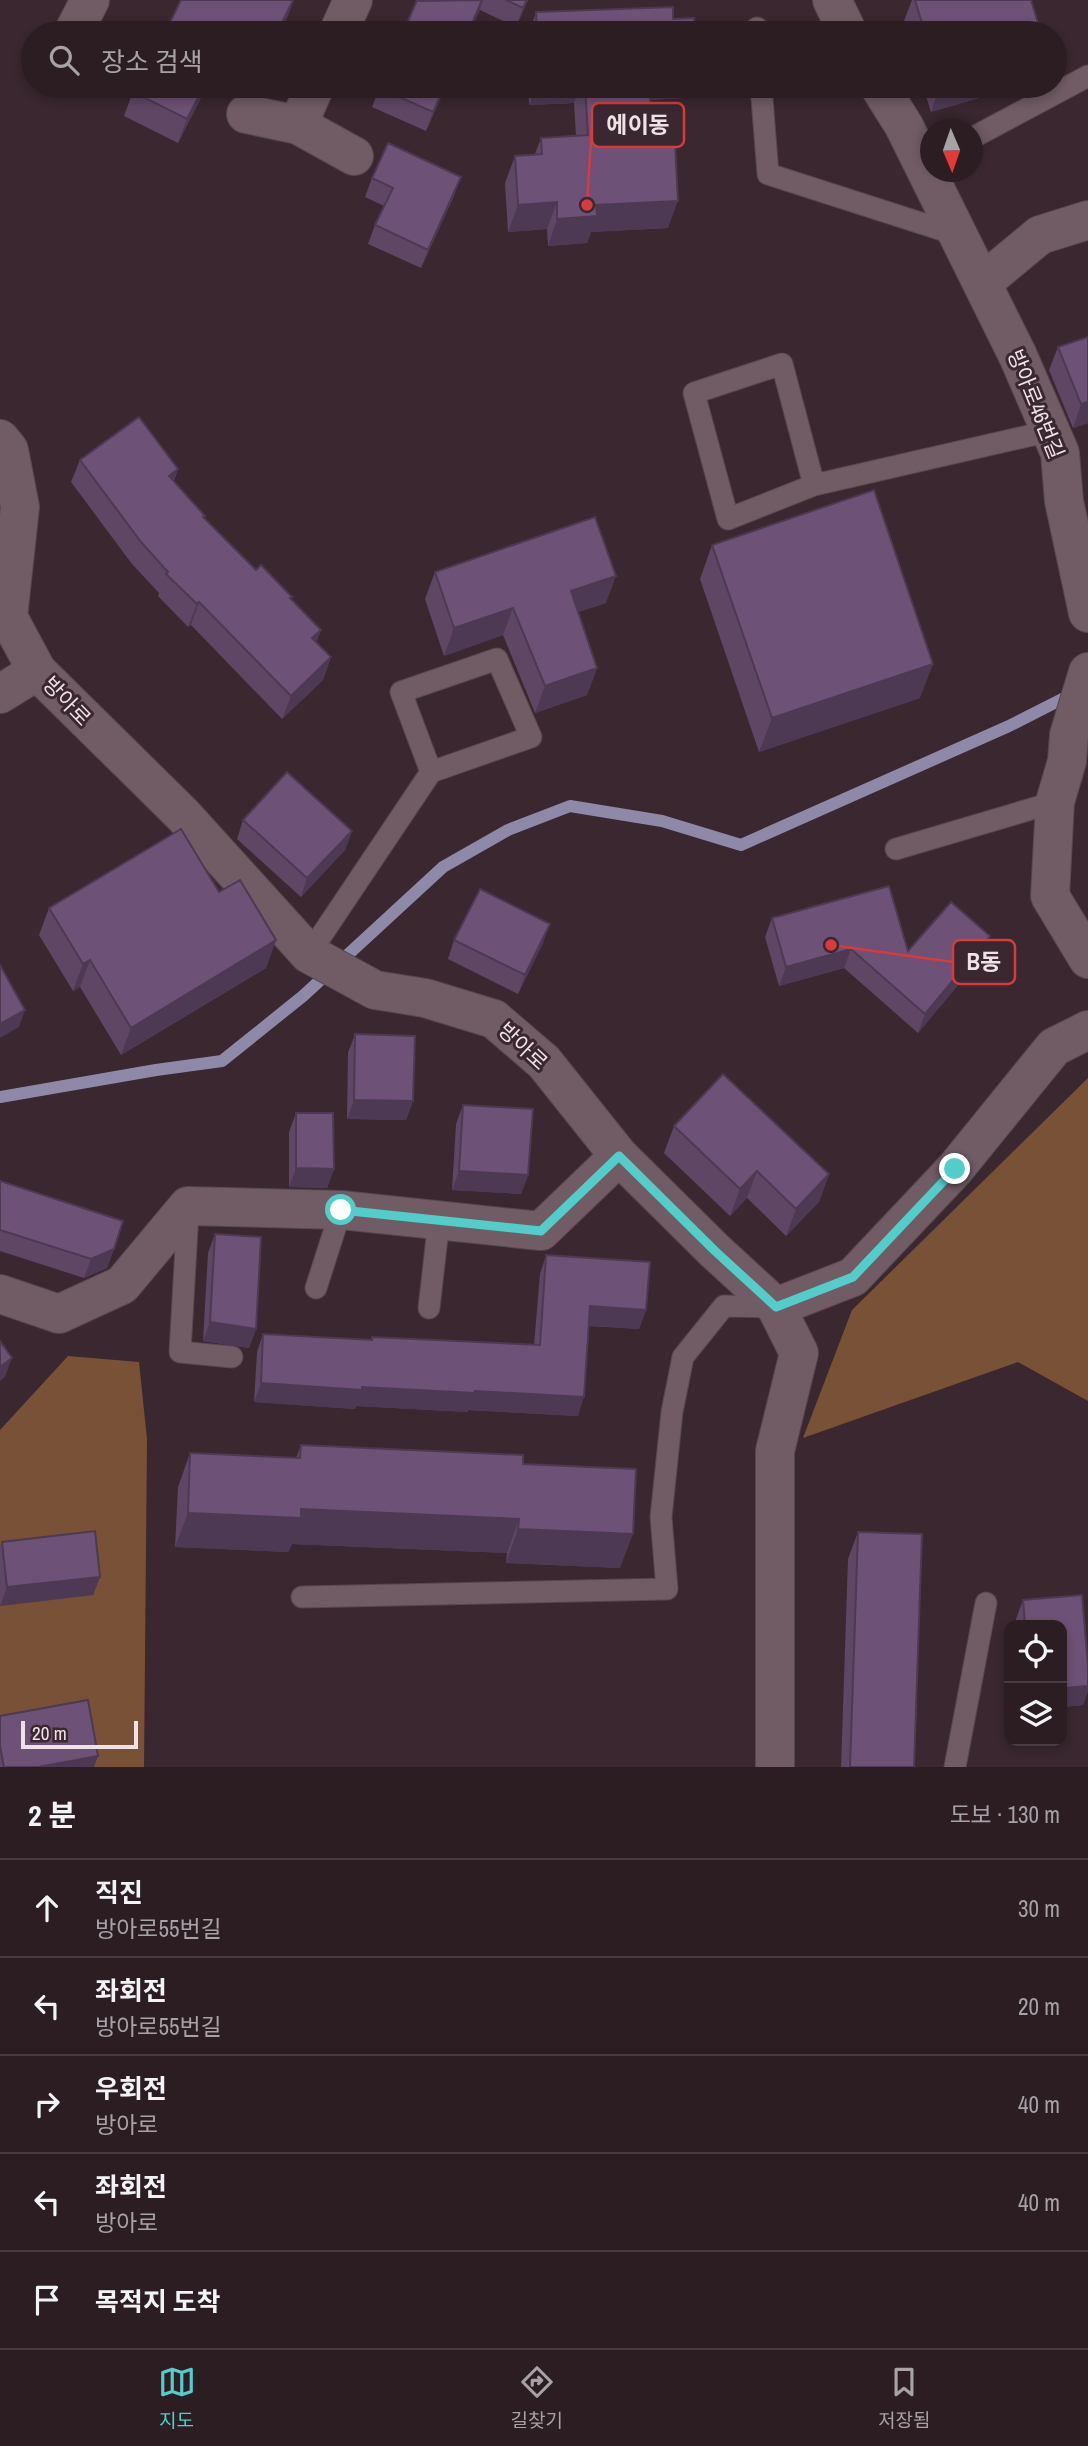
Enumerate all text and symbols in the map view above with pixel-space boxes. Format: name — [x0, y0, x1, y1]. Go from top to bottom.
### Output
search box — [21, 21, 1067, 98]
icon: search — [45, 41, 83, 79]
text: 장소 검색 — [101, 44, 203, 79]
callout: 에이동 — [592, 103, 684, 147]
text: 에이동 — [606, 109, 670, 140]
north arrow — [920, 119, 983, 182]
street label: 방아로46번길 — [1001, 345, 1071, 463]
street label: 방아로 — [36, 670, 98, 732]
callout: B동 — [953, 940, 1015, 984]
text: B동 — [967, 946, 1001, 977]
street label: 방아로 — [492, 1016, 554, 1076]
route end — [939, 1153, 970, 1184]
route start — [325, 1194, 356, 1225]
map controls — [1004, 1620, 1067, 1746]
button: locate — [1004, 1620, 1067, 1683]
button: layers — [1004, 1683, 1067, 1746]
scale bar — [21, 1718, 138, 1750]
text: 20 m — [32, 1720, 67, 1746]
text: 2 분 — [28, 1795, 76, 1835]
text: 도보 · 130 m — [950, 1799, 1060, 1830]
text: 직진 — [95, 1875, 143, 1910]
icon: ahead — [28, 1889, 66, 1927]
text: 30 m — [1018, 1893, 1060, 1924]
text: 방아로55번길 — [95, 1913, 222, 1944]
text: 좌회전 — [95, 1973, 167, 2008]
icon: left — [28, 1987, 66, 2025]
text: 20 m — [1018, 1991, 1060, 2022]
text: 방아로55번길 — [95, 2011, 222, 2042]
text: 우회전 — [95, 2071, 167, 2106]
icon: right — [28, 2085, 66, 2123]
text: 40 m — [1018, 2089, 1060, 2120]
text: 방아로 — [95, 2109, 158, 2140]
text: 좌회전 — [95, 2169, 167, 2204]
icon: left — [28, 2183, 66, 2221]
text: 40 m — [1018, 2187, 1060, 2218]
text: 방아로 — [95, 2207, 158, 2238]
icon: arrive — [28, 2281, 66, 2319]
text: 목적지 도착 — [95, 2284, 221, 2319]
tab: 지도 — [158, 2363, 196, 2433]
tab: 길찾기 — [511, 2363, 563, 2433]
tab: 저장됨 — [878, 2363, 930, 2433]

